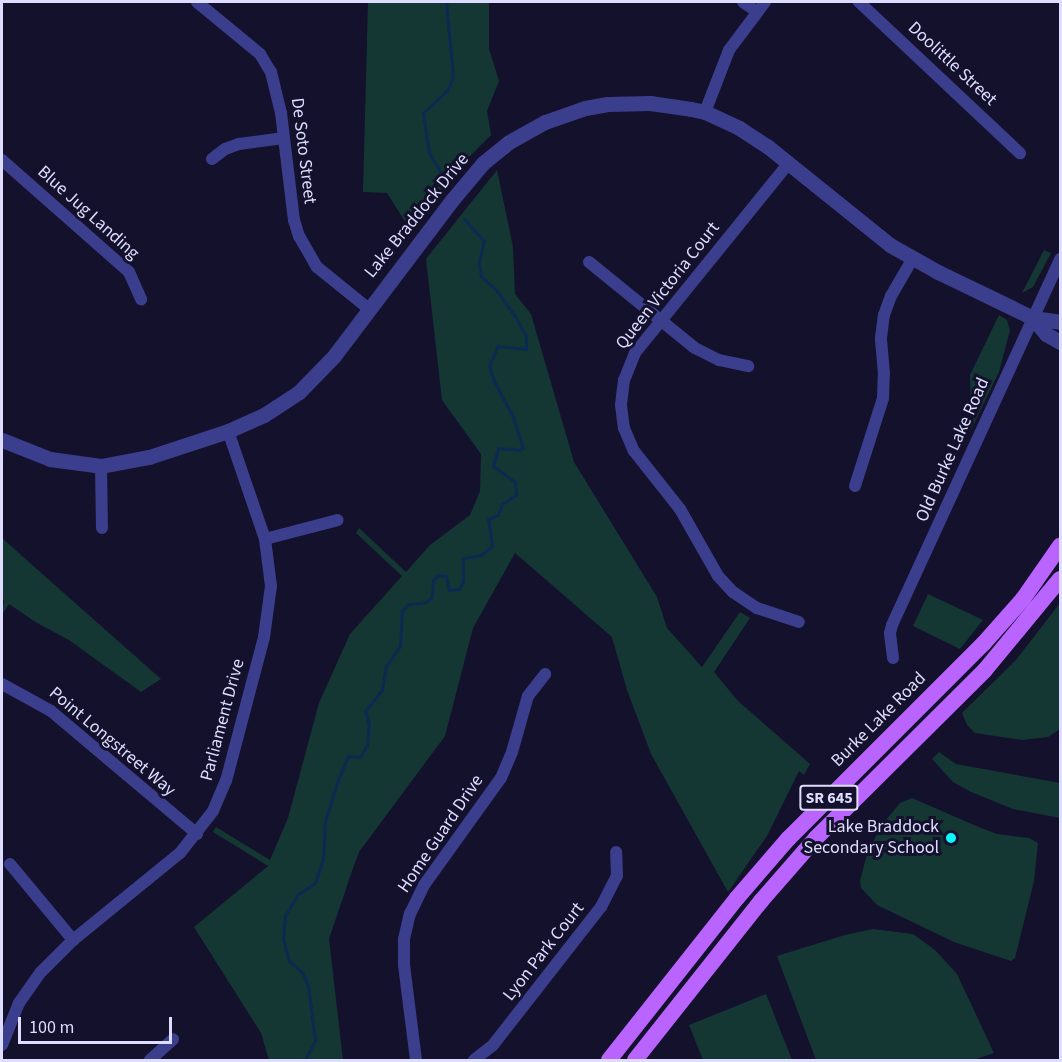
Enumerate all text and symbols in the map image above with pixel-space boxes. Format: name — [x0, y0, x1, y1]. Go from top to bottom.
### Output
street label: Doolittle Street — [903, 17, 1001, 111]
street label: De Soto Street — [286, 97, 320, 205]
street label: Lake Braddock Drive — [360, 149, 474, 283]
street label: Blue Jug Landing — [33, 162, 143, 264]
street label: Queen Victoria Court — [612, 218, 724, 354]
street label: Old Burke Lake Road — [912, 375, 994, 525]
street label: Parliament Drive — [196, 657, 250, 783]
street label: Burke Lake Road — [827, 668, 931, 772]
street label: Point Longstreet Way — [44, 683, 180, 801]
street label: Home Guard Drive — [394, 771, 488, 897]
road number: SR 645 — [799, 785, 859, 811]
place label: Lake Braddock Secondary School — [804, 817, 939, 860]
marker: Lake Braddock Secondary School — [944, 831, 958, 845]
street label: Lyon Park Court — [499, 898, 589, 1006]
scale bar — [21, 1005, 176, 1043]
text: 100 m — [29, 1015, 74, 1040]

